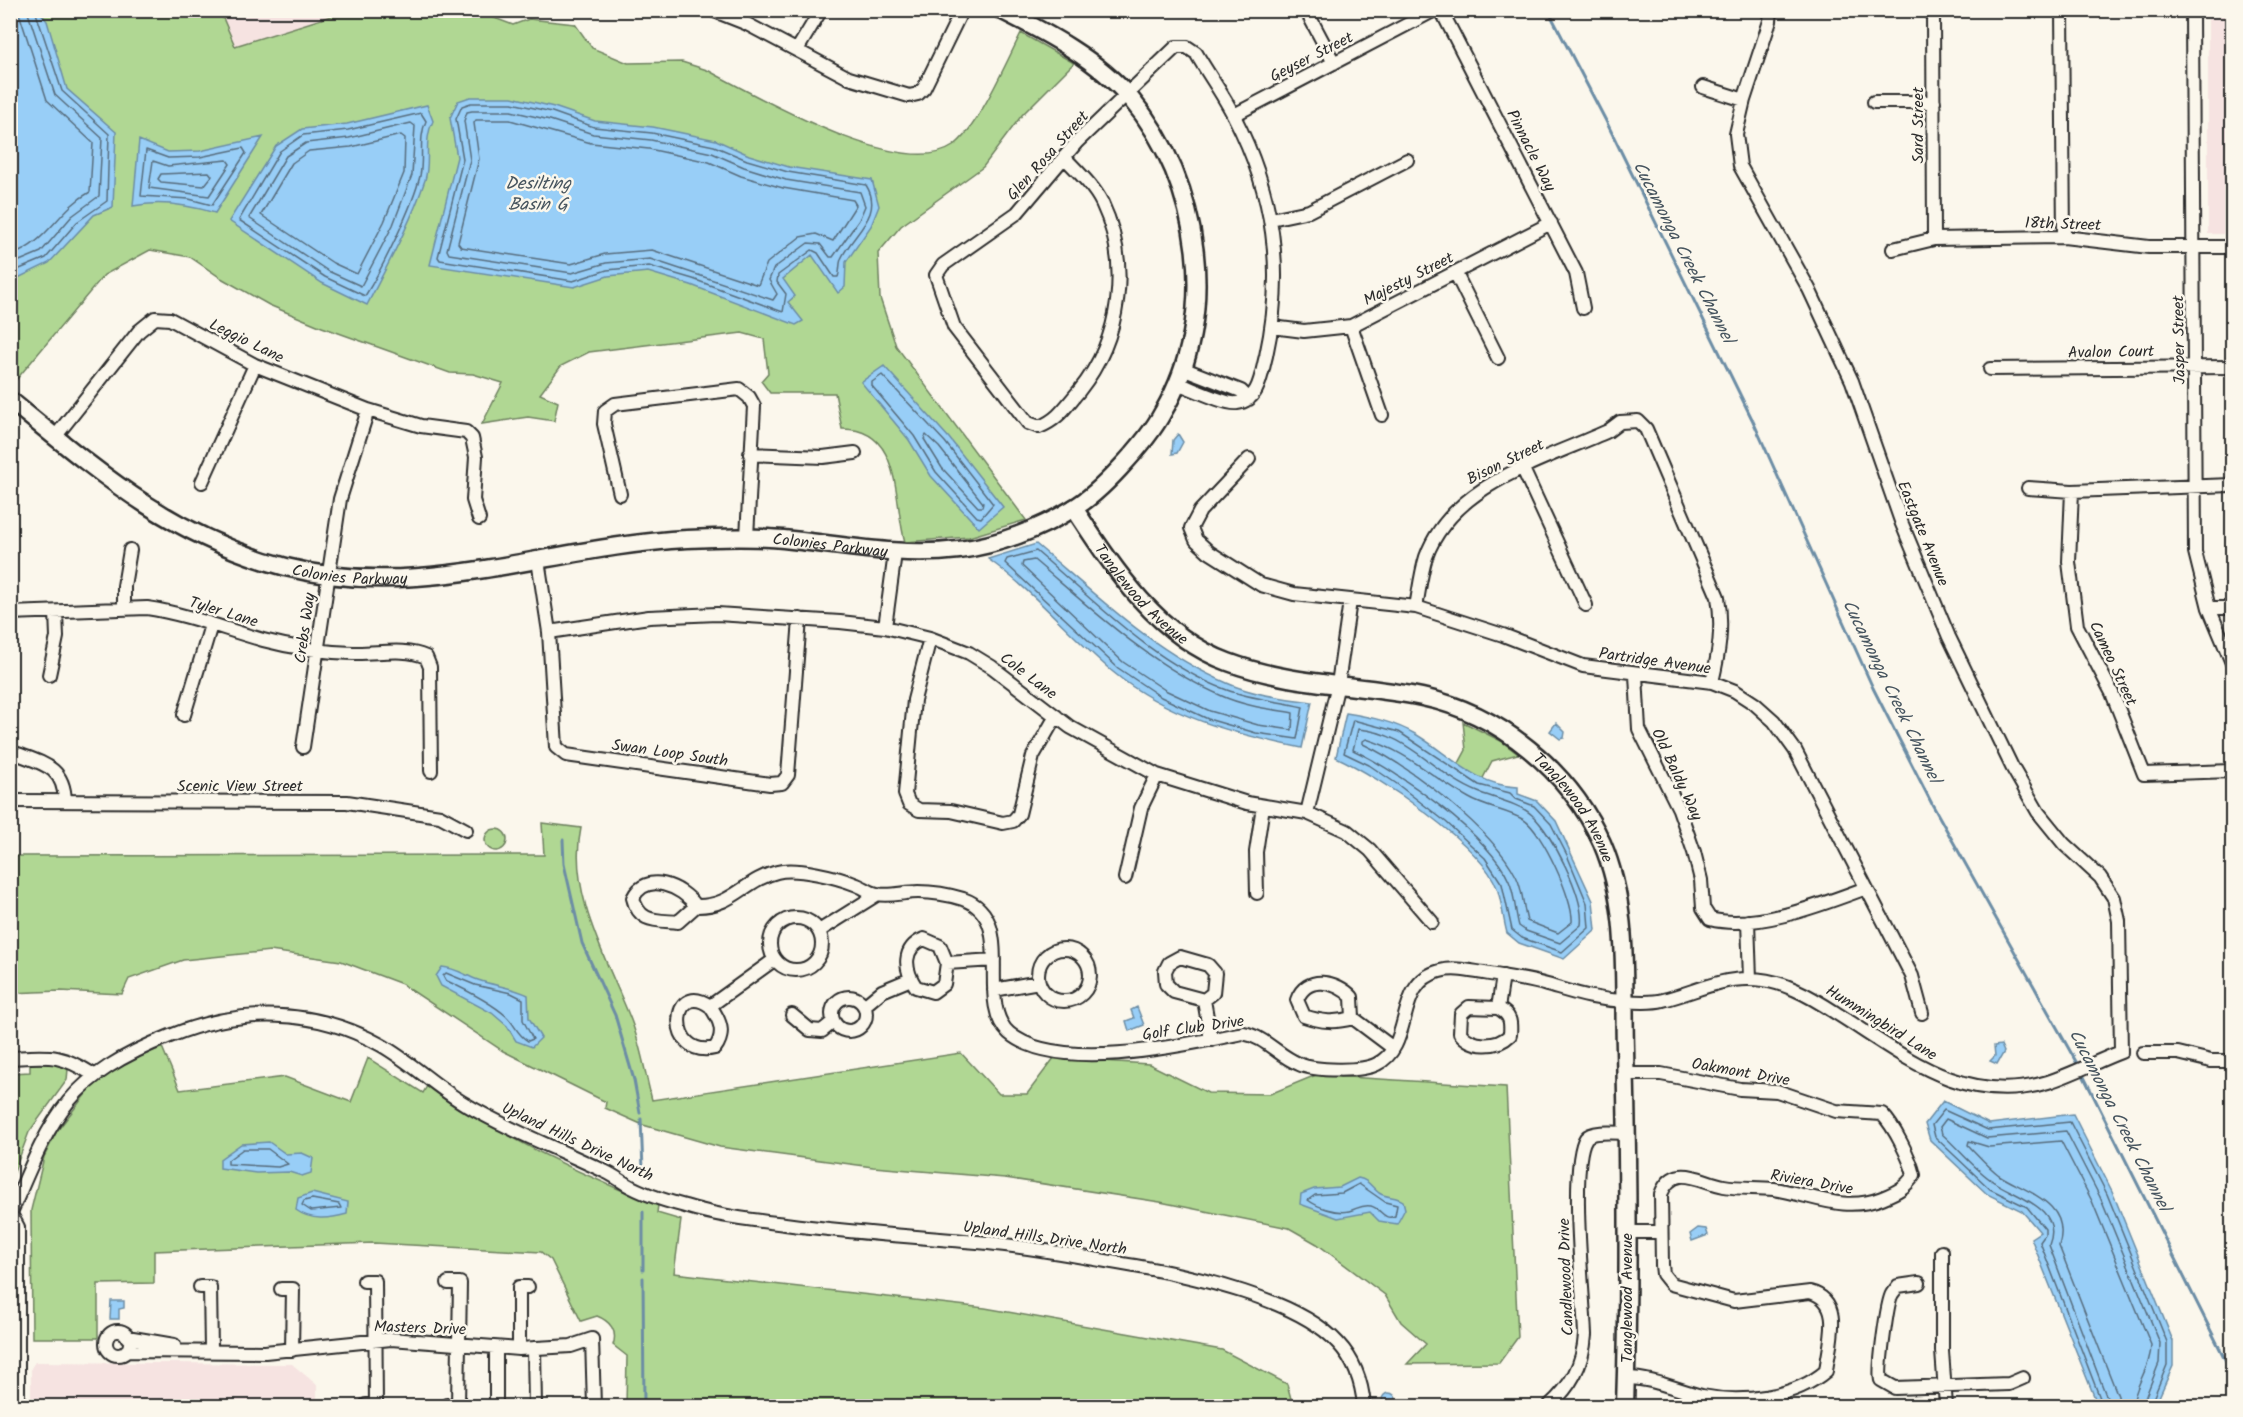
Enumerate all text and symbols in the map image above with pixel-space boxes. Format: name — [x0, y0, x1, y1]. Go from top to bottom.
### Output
street label: Geyser Street — [1266, 25, 1359, 89]
street label: Sard Street — [1906, 86, 1931, 163]
street label: Glen Rosa Street — [1001, 105, 1096, 207]
street label: Pinnacle Way — [1499, 105, 1562, 197]
water label: Cucamonga Creek Channel — [1624, 156, 1743, 352]
water label: Desilting Basin G — [505, 170, 572, 220]
street label: 18th Street — [2024, 211, 2102, 238]
street label: Majesty Street — [1359, 245, 1459, 313]
street label: Jasper Street — [2166, 294, 2193, 385]
street label: Leggio Lane — [205, 312, 288, 370]
street label: Avalon Court — [2068, 339, 2155, 366]
street label: Bison Street — [1463, 432, 1549, 492]
street label: Eastgate Avenue — [1890, 477, 1955, 590]
street label: Colonies Parkway — [772, 527, 889, 565]
street label: Tanglewood Avenue — [1087, 539, 1193, 652]
street label: Colonies Parkway — [289, 558, 408, 592]
street label: Tyler Lane — [186, 590, 261, 635]
street label: Crebs Way — [288, 591, 323, 665]
water label: Cucamonga Creek Channel — [1833, 595, 1949, 792]
street label: Cameo Street — [2082, 617, 2144, 711]
street label: Partridge Avenue — [1597, 641, 1713, 682]
street label: Cole Lane — [994, 646, 1062, 706]
street label: Old Baldy Way — [1644, 724, 1709, 825]
street label: Swan Loop South — [610, 733, 730, 774]
street label: Tanglewood Avenue — [1527, 747, 1619, 866]
street label: Scenic View Street — [177, 774, 304, 799]
street label: Hummingbird Lane — [1820, 979, 1942, 1068]
street label: Golf Club Drive — [1141, 1009, 1246, 1048]
water label: Cucamonga Creek Channel — [2060, 1024, 2179, 1220]
street label: Oakmont Drive — [1690, 1052, 1792, 1093]
street label: Upland Hills Drive North — [497, 1096, 657, 1189]
street label: Riviera Drive — [1768, 1163, 1855, 1202]
street label: Upland Hills Drive North — [961, 1215, 1128, 1262]
street label: Candlewood Drive — [1552, 1218, 1581, 1336]
street label: Tanglewood Avenue — [1615, 1233, 1640, 1363]
street label: Masters Drive — [373, 1314, 466, 1343]

